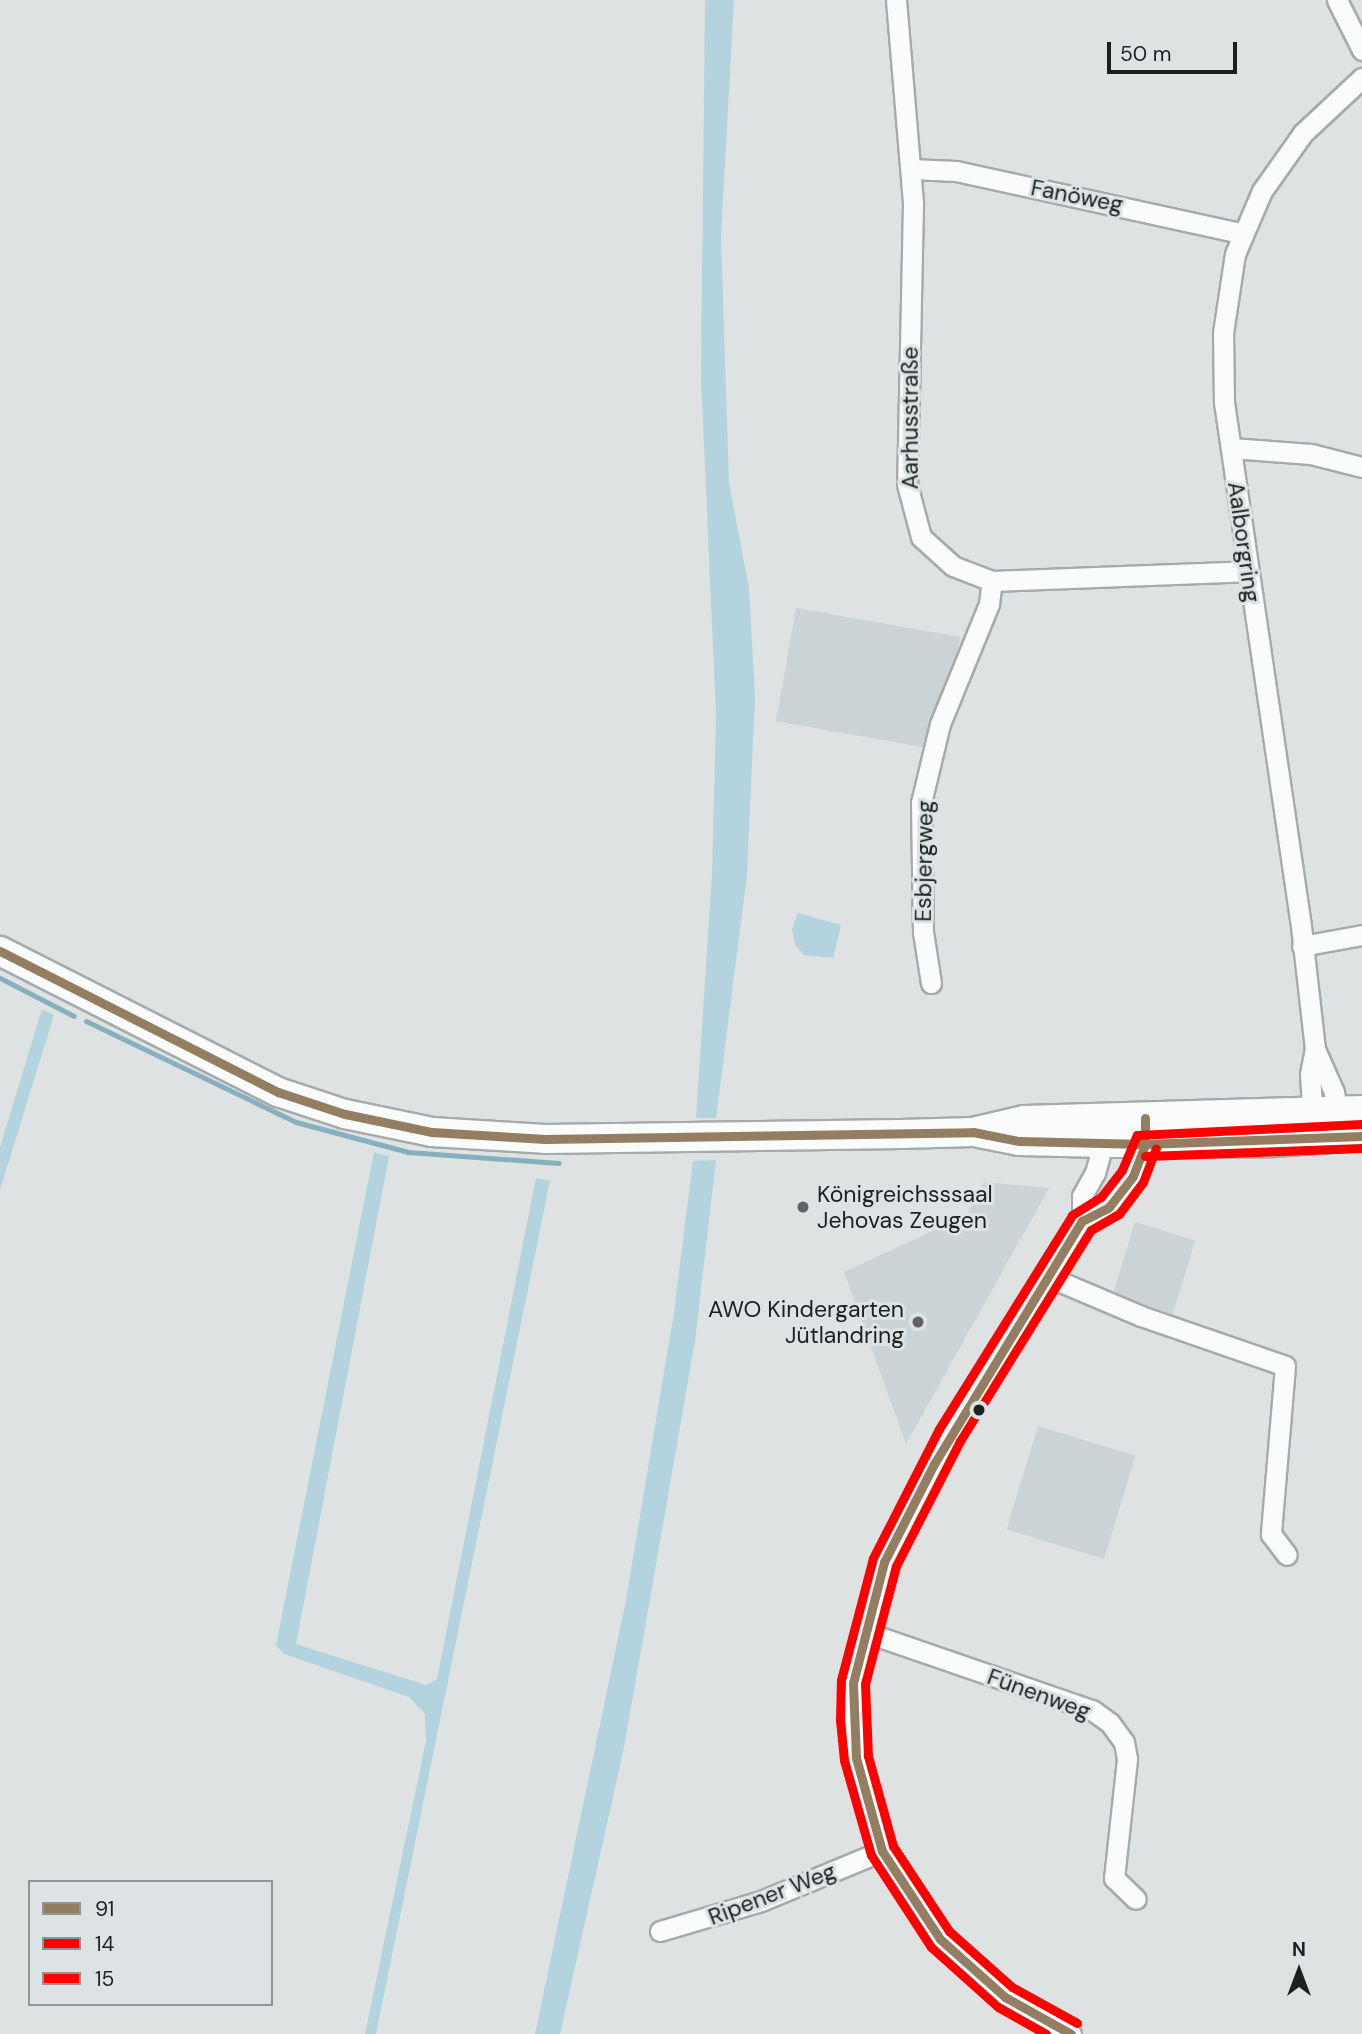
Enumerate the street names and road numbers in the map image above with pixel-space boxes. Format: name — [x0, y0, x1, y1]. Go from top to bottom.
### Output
street label: Fanöweg — [1029, 174, 1125, 218]
street label: Aarhusstraße — [896, 347, 924, 489]
street label: Aalborgring — [1222, 480, 1266, 604]
street label: Esbjergweg — [909, 800, 939, 922]
street label: Fünenweg — [984, 1663, 1094, 1725]
street label: Ripener Weg — [704, 1857, 840, 1931]

